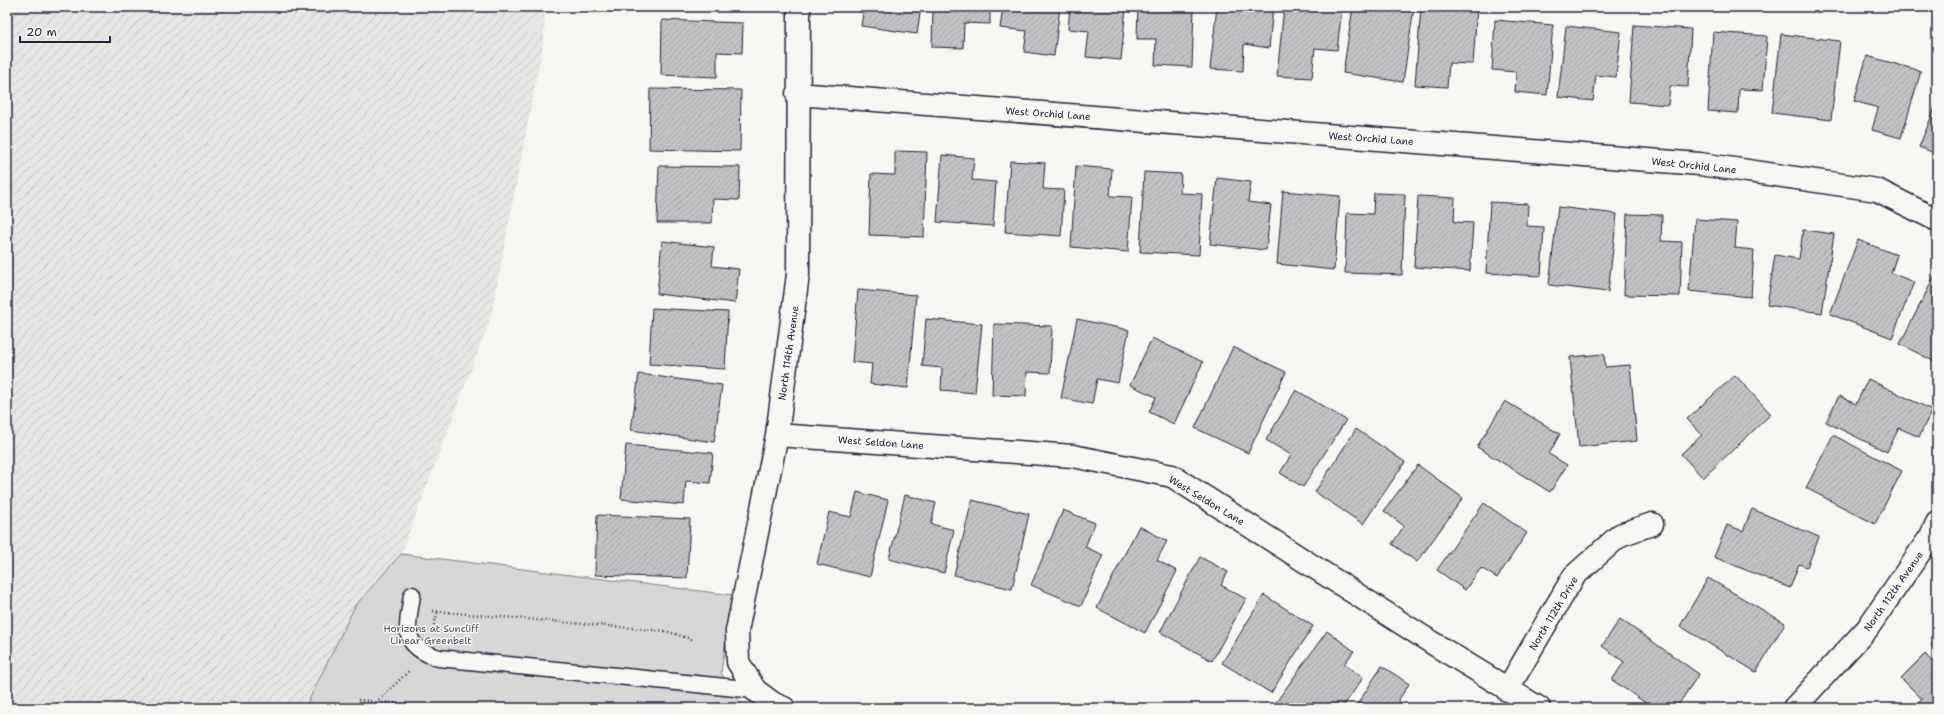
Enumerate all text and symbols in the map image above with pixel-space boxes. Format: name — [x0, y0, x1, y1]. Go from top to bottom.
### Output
scale bar — [20, 18, 110, 44]
text: 20 m — [26, 24, 57, 40]
street label: West Orchid Lane — [1005, 104, 1091, 123]
street label: West Orchid Lane — [1328, 129, 1414, 148]
street label: West Orchid Lane — [1651, 155, 1737, 176]
street label: North 114th Avenue — [775, 305, 802, 401]
street label: West Seldon Lane — [837, 433, 925, 452]
street label: West Seldon Lane — [1166, 473, 1247, 528]
street label: North 112th Avenue — [1861, 548, 1926, 634]
street label: North 112th Drive — [1526, 573, 1581, 653]
park label: Horizons at Suncliff Linear Greenbelt — [383, 622, 479, 647]

